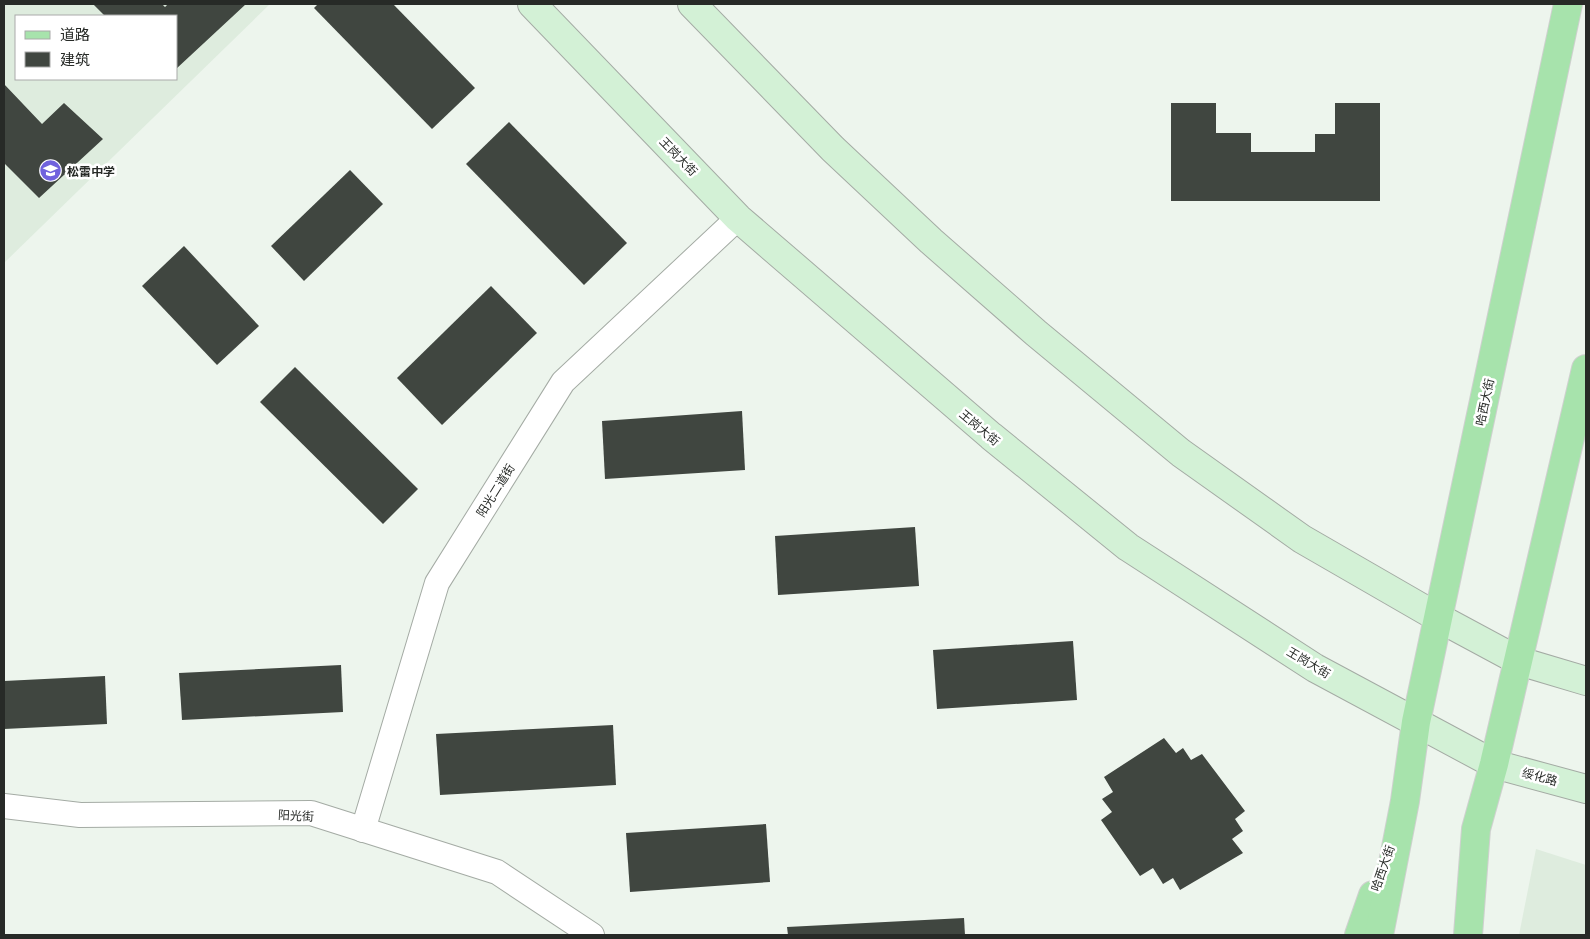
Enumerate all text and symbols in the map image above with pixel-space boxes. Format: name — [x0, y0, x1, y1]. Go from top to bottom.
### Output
legend — [15, 15, 178, 80]
text: 道路 — [60, 22, 90, 45]
text: 建筑 — [60, 47, 90, 70]
street label: 王岗大街 — [656, 132, 702, 180]
school or university icon: 松雷中学 — [39, 159, 63, 183]
place label: 松雷中学 — [67, 162, 115, 180]
street label: 哈西大街 — [1470, 377, 1498, 427]
street label: 王岗大街 — [956, 405, 1004, 449]
street label: 阳光二道街 — [471, 460, 519, 520]
street label: 王岗大街 — [1284, 642, 1334, 682]
street label: 绥化路 — [1520, 763, 1560, 789]
street label: 阳光街 — [278, 805, 314, 825]
street label: 哈西大街 — [1366, 842, 1398, 894]

